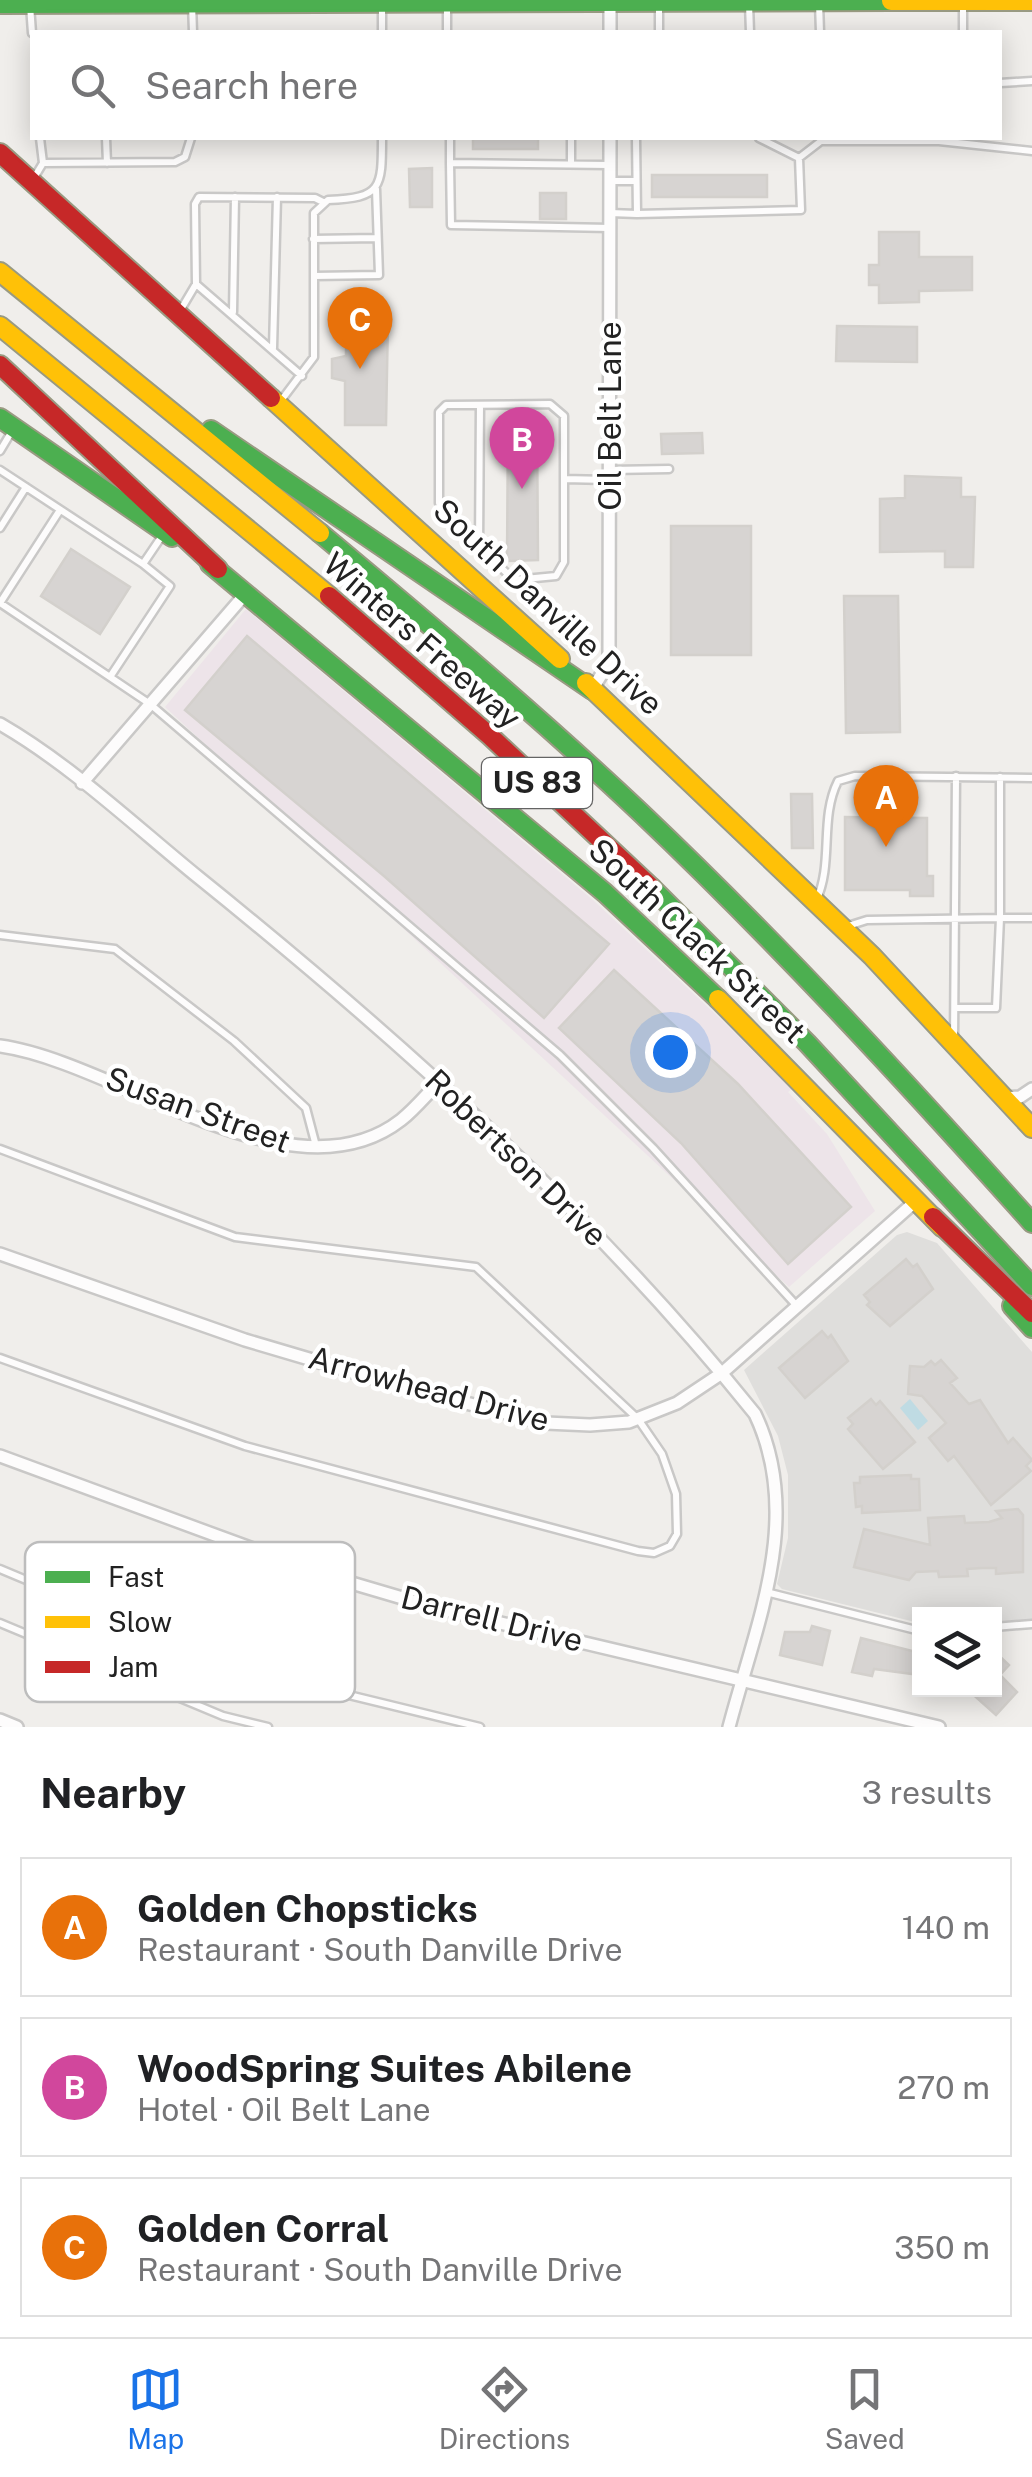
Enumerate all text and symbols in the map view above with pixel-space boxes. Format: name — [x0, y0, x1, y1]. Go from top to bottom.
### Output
search box — [30, 30, 1002, 140]
icon: search — [65, 58, 120, 113]
text: Search here — [145, 63, 358, 108]
pin: C — [328, 286, 392, 369]
street label: Oil Belt Lane — [591, 321, 628, 511]
pin: B — [490, 406, 554, 489]
street label: South Danville Drive — [426, 491, 670, 722]
street label: Winters Freeway — [316, 545, 528, 736]
road number: US 83 — [482, 758, 592, 808]
pin: A — [854, 764, 918, 847]
street label: South Clack Street — [581, 831, 813, 1050]
your location — [645, 1027, 696, 1078]
street label: Susan Street — [101, 1059, 295, 1160]
street label: Robertson Drive — [418, 1062, 615, 1254]
street label: Arrowhead Drive — [305, 1339, 554, 1438]
legend — [25, 1542, 355, 1702]
text: Fast — [108, 1560, 164, 1593]
street label: Darrell Drive — [397, 1578, 587, 1659]
text: Slow — [108, 1605, 172, 1638]
map controls — [912, 1607, 1002, 1697]
button: layers — [912, 1607, 1002, 1697]
text: Jam — [108, 1650, 159, 1683]
text: Nearby — [40, 1768, 186, 1817]
text: 3 results — [862, 1774, 992, 1811]
text: Golden Chopsticks — [137, 1886, 478, 1931]
text: A — [63, 1909, 86, 1946]
text: 140 m — [902, 1909, 990, 1946]
text: Restaurant · South Danville Drive — [137, 1931, 623, 1968]
text: WoodSpring Suites Abilene — [137, 2046, 632, 2091]
text: B — [64, 2069, 85, 2106]
text: 270 m — [897, 2069, 990, 2106]
text: Hotel · Oil Belt Lane — [137, 2091, 431, 2128]
text: Golden Corral — [137, 2206, 389, 2251]
text: C — [63, 2229, 86, 2266]
text: 350 m — [894, 2229, 990, 2266]
text: Restaurant · South Danville Drive — [137, 2251, 623, 2288]
tab: Map — [127, 2362, 184, 2455]
tab: Directions — [439, 2362, 570, 2455]
tab: Saved — [825, 2362, 905, 2455]

